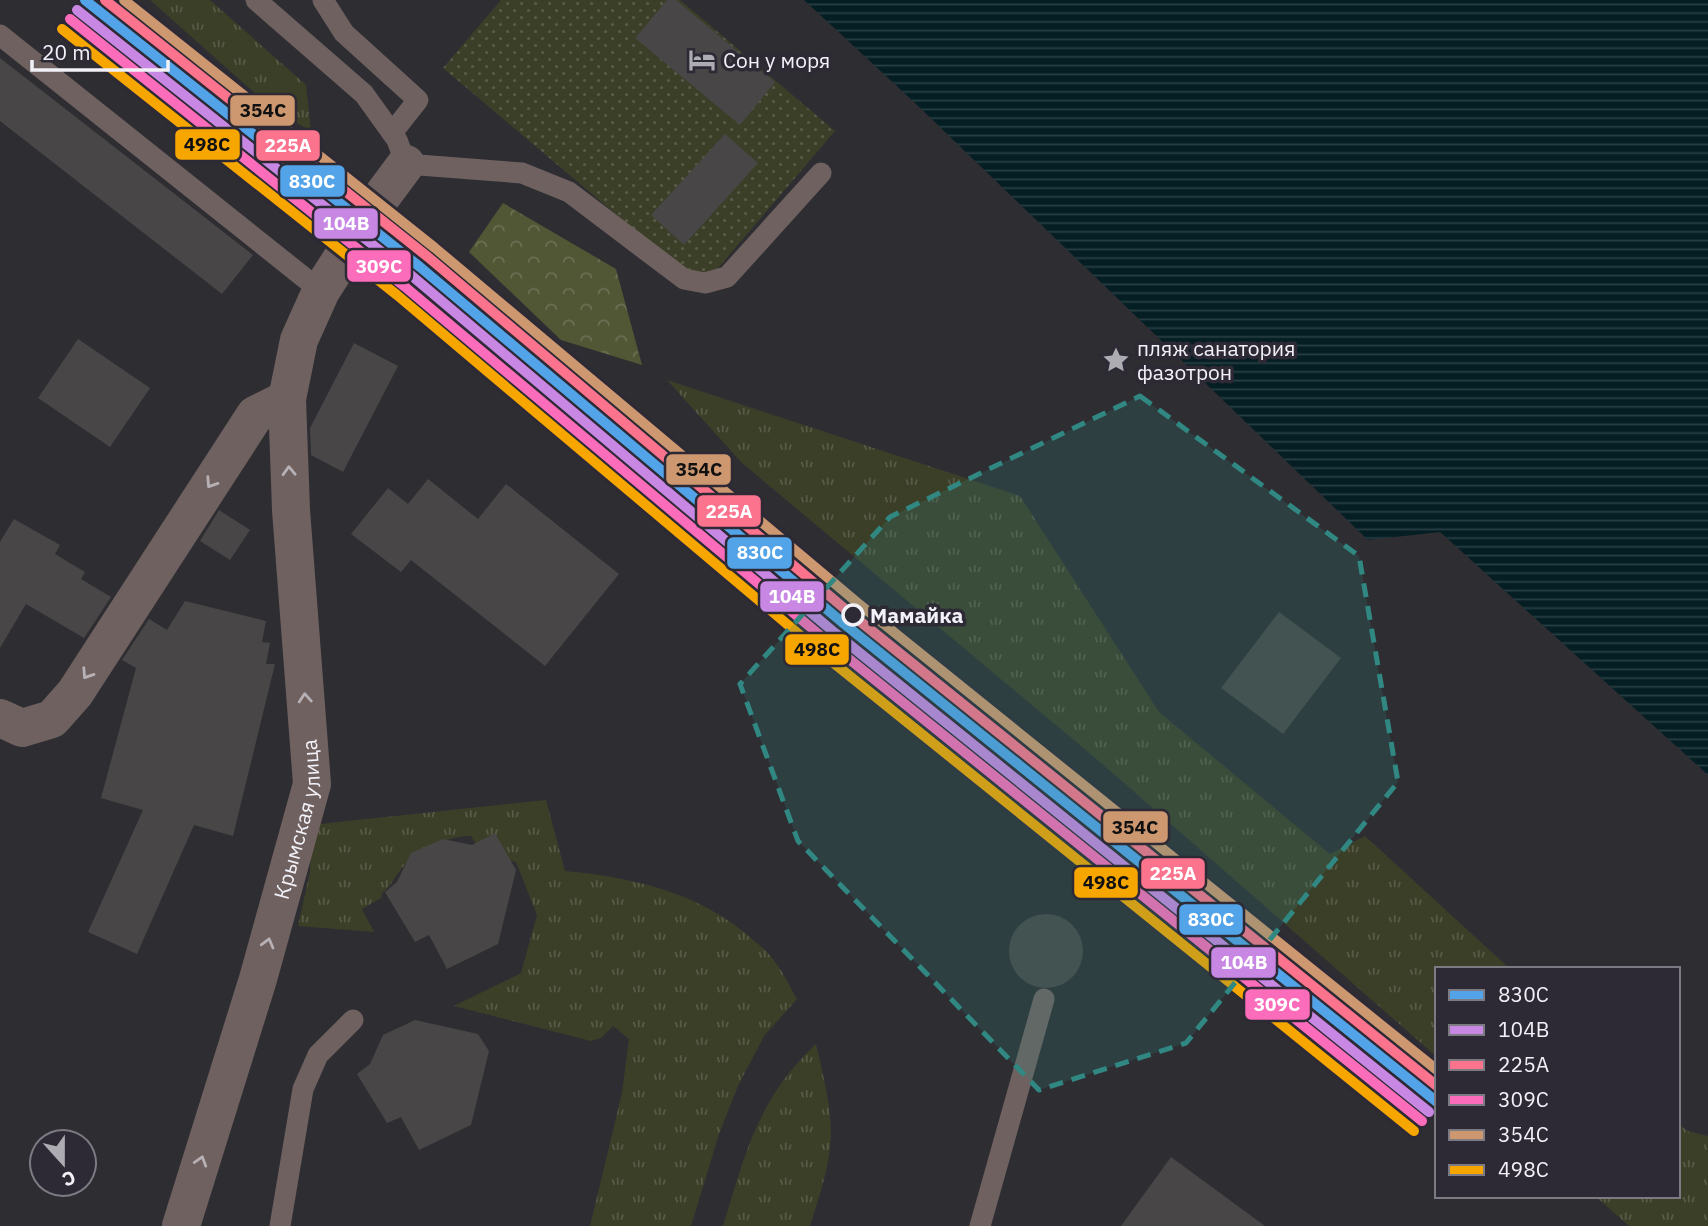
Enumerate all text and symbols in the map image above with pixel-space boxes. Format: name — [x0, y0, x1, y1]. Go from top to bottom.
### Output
scale bar — [32, 28, 168, 72]
text: 20 m — [42, 38, 91, 66]
hotel icon: Сон у моря — [687, 45, 717, 75]
place label: Сон у моря — [723, 46, 830, 74]
line badge: 354С — [229, 94, 296, 127]
text: 354С — [240, 98, 286, 122]
line badge: 498С — [174, 128, 241, 161]
line badge: 225А — [255, 129, 321, 162]
text: 498С — [184, 132, 230, 156]
text: 225А — [264, 133, 312, 157]
line badge: 830С — [279, 164, 346, 198]
text: 830С — [289, 169, 335, 193]
line badge: 104В — [313, 207, 379, 240]
text: 104В — [323, 211, 369, 235]
line badge: 309С — [346, 249, 412, 283]
text: 309С — [356, 254, 402, 278]
place label: пляж санатория фазотрон — [1137, 334, 1295, 386]
place icon: пляж санатория фазотрон — [1101, 345, 1131, 375]
line badge: 354С — [665, 453, 732, 486]
text: 354С — [676, 457, 722, 481]
one-way arrow — [282, 465, 297, 476]
one-way arrow — [206, 476, 219, 489]
line badge: 225А — [696, 494, 762, 528]
text: 225А — [705, 499, 753, 523]
line badge: 830С — [726, 536, 793, 570]
text: 830С — [737, 540, 783, 564]
line badge: 104В — [759, 580, 825, 613]
text: 104В — [769, 584, 815, 608]
place label: Мамайка — [870, 601, 963, 629]
marker: Мамайка — [842, 604, 864, 626]
line badge: 498С — [784, 633, 850, 666]
text: 498С — [794, 637, 840, 661]
one-way arrow — [82, 667, 95, 680]
one-way arrow — [298, 692, 313, 703]
street label: Крымская улица — [267, 738, 326, 902]
line badge: 354С — [1102, 810, 1169, 844]
text: 354С — [1112, 815, 1158, 839]
line badge: 225А — [1140, 857, 1206, 890]
text: 225А — [1149, 861, 1197, 885]
line badge: 498С — [1073, 866, 1139, 899]
text: 498С — [1083, 870, 1129, 894]
line badge: 830С — [1178, 903, 1244, 936]
text: 830С — [1188, 907, 1234, 931]
one-way arrow — [260, 938, 274, 950]
line badge: 104В — [1210, 946, 1277, 979]
text: 104В — [1221, 950, 1267, 974]
legend — [1435, 967, 1680, 1198]
text: 830С — [1498, 980, 1549, 1008]
line badge: 309С — [1244, 988, 1311, 1021]
text: 309С — [1254, 992, 1300, 1016]
text: 104В — [1498, 1015, 1550, 1043]
text: 225А — [1498, 1050, 1549, 1078]
text: 309С — [1498, 1085, 1549, 1113]
text: 354С — [1498, 1120, 1549, 1148]
north arrow — [28, 1128, 98, 1198]
one-way arrow — [193, 1155, 208, 1167]
text: 498С — [1498, 1155, 1549, 1183]
text: С — [59, 1165, 79, 1192]

